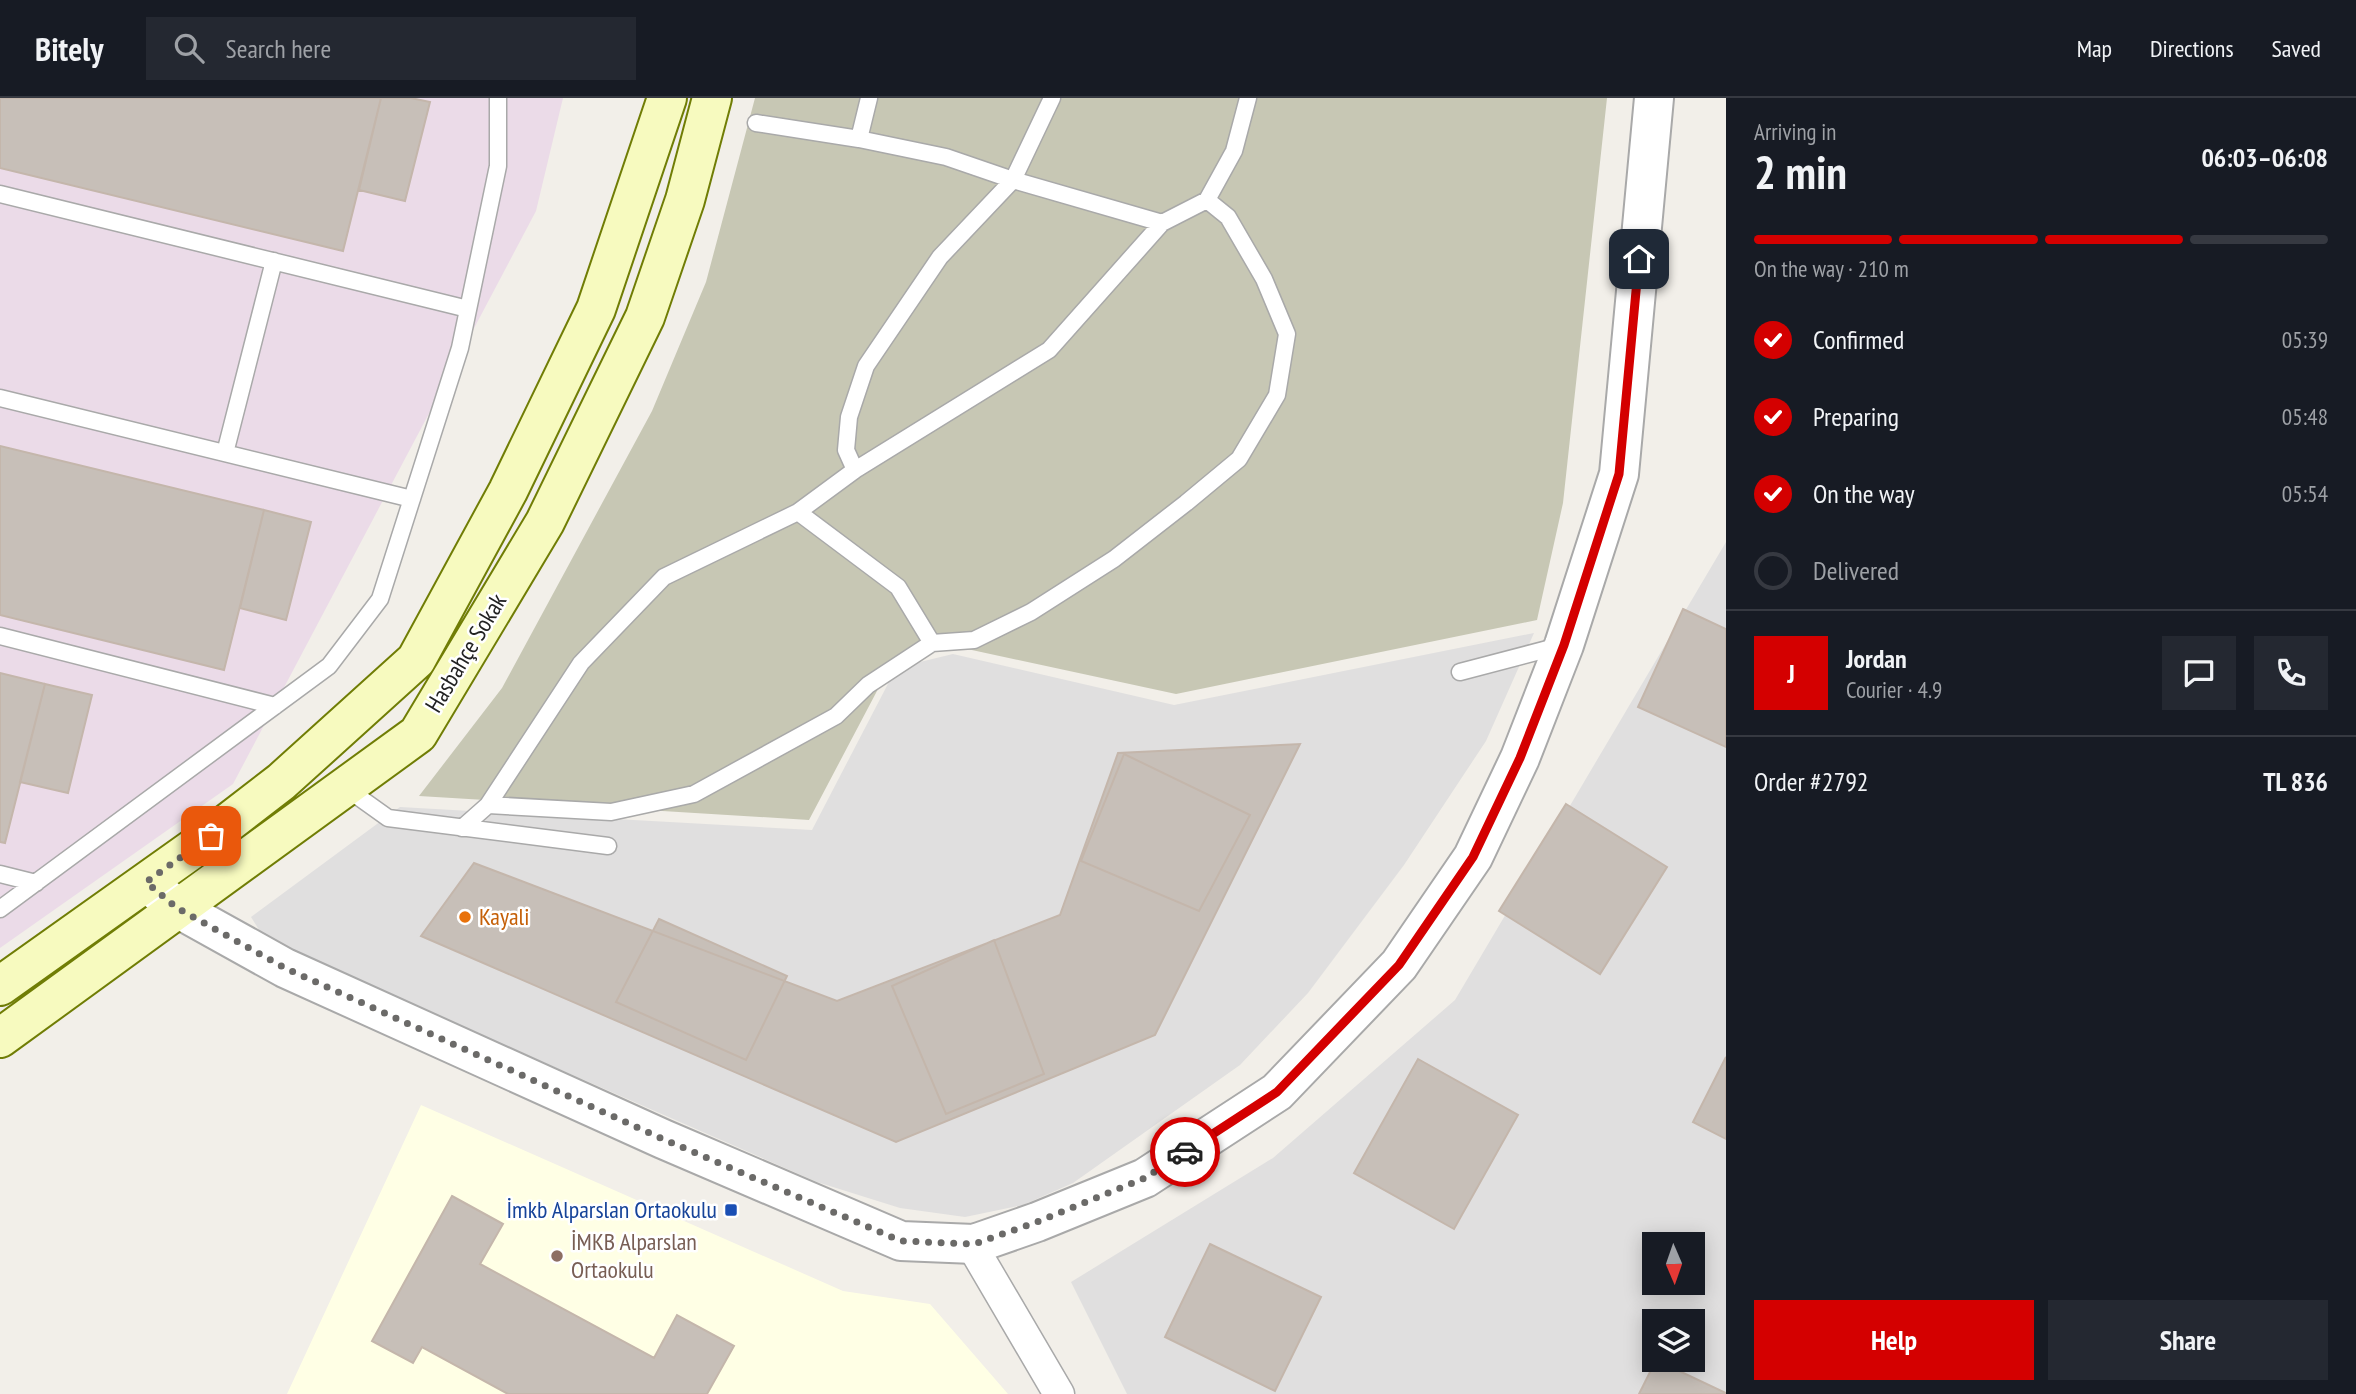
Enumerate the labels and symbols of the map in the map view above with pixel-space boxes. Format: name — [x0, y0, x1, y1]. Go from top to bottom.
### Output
pin — [1609, 229, 1669, 289]
street label: Hasbahçe Sokak — [418, 587, 513, 718]
pin — [181, 806, 241, 866]
place label: Kayali — [479, 901, 529, 932]
marker: Kayali — [457, 909, 473, 925]
courier — [1150, 1117, 1220, 1187]
place label: İmkb Alparslan Ortaokulu — [506, 1194, 717, 1225]
marker: İmkb Alparslan Ortaokulu — [723, 1202, 739, 1218]
place label: İMKB Alparslan Ortaokulu — [571, 1226, 697, 1285]
north arrow — [1642, 1232, 1704, 1295]
marker: İMKB Alparslan Ortaokulu — [549, 1248, 565, 1264]

